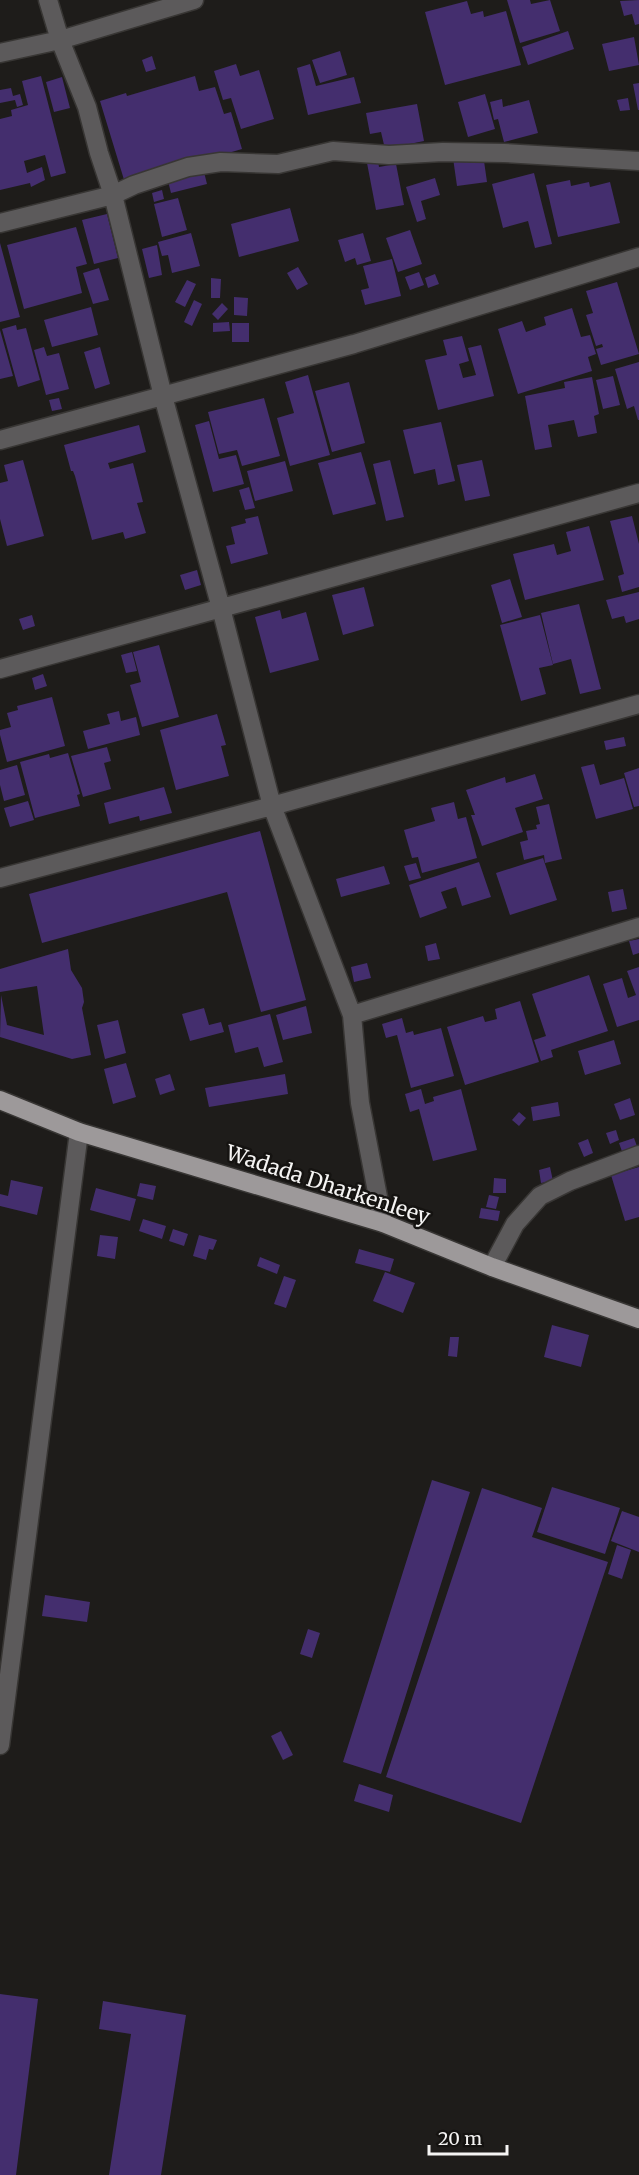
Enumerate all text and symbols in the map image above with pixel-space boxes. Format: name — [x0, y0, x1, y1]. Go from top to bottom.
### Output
street label: Wadada Dharkenleey — [222, 1138, 434, 1231]
scale bar — [429, 2118, 507, 2156]
text: 20 m — [438, 2127, 482, 2150]

